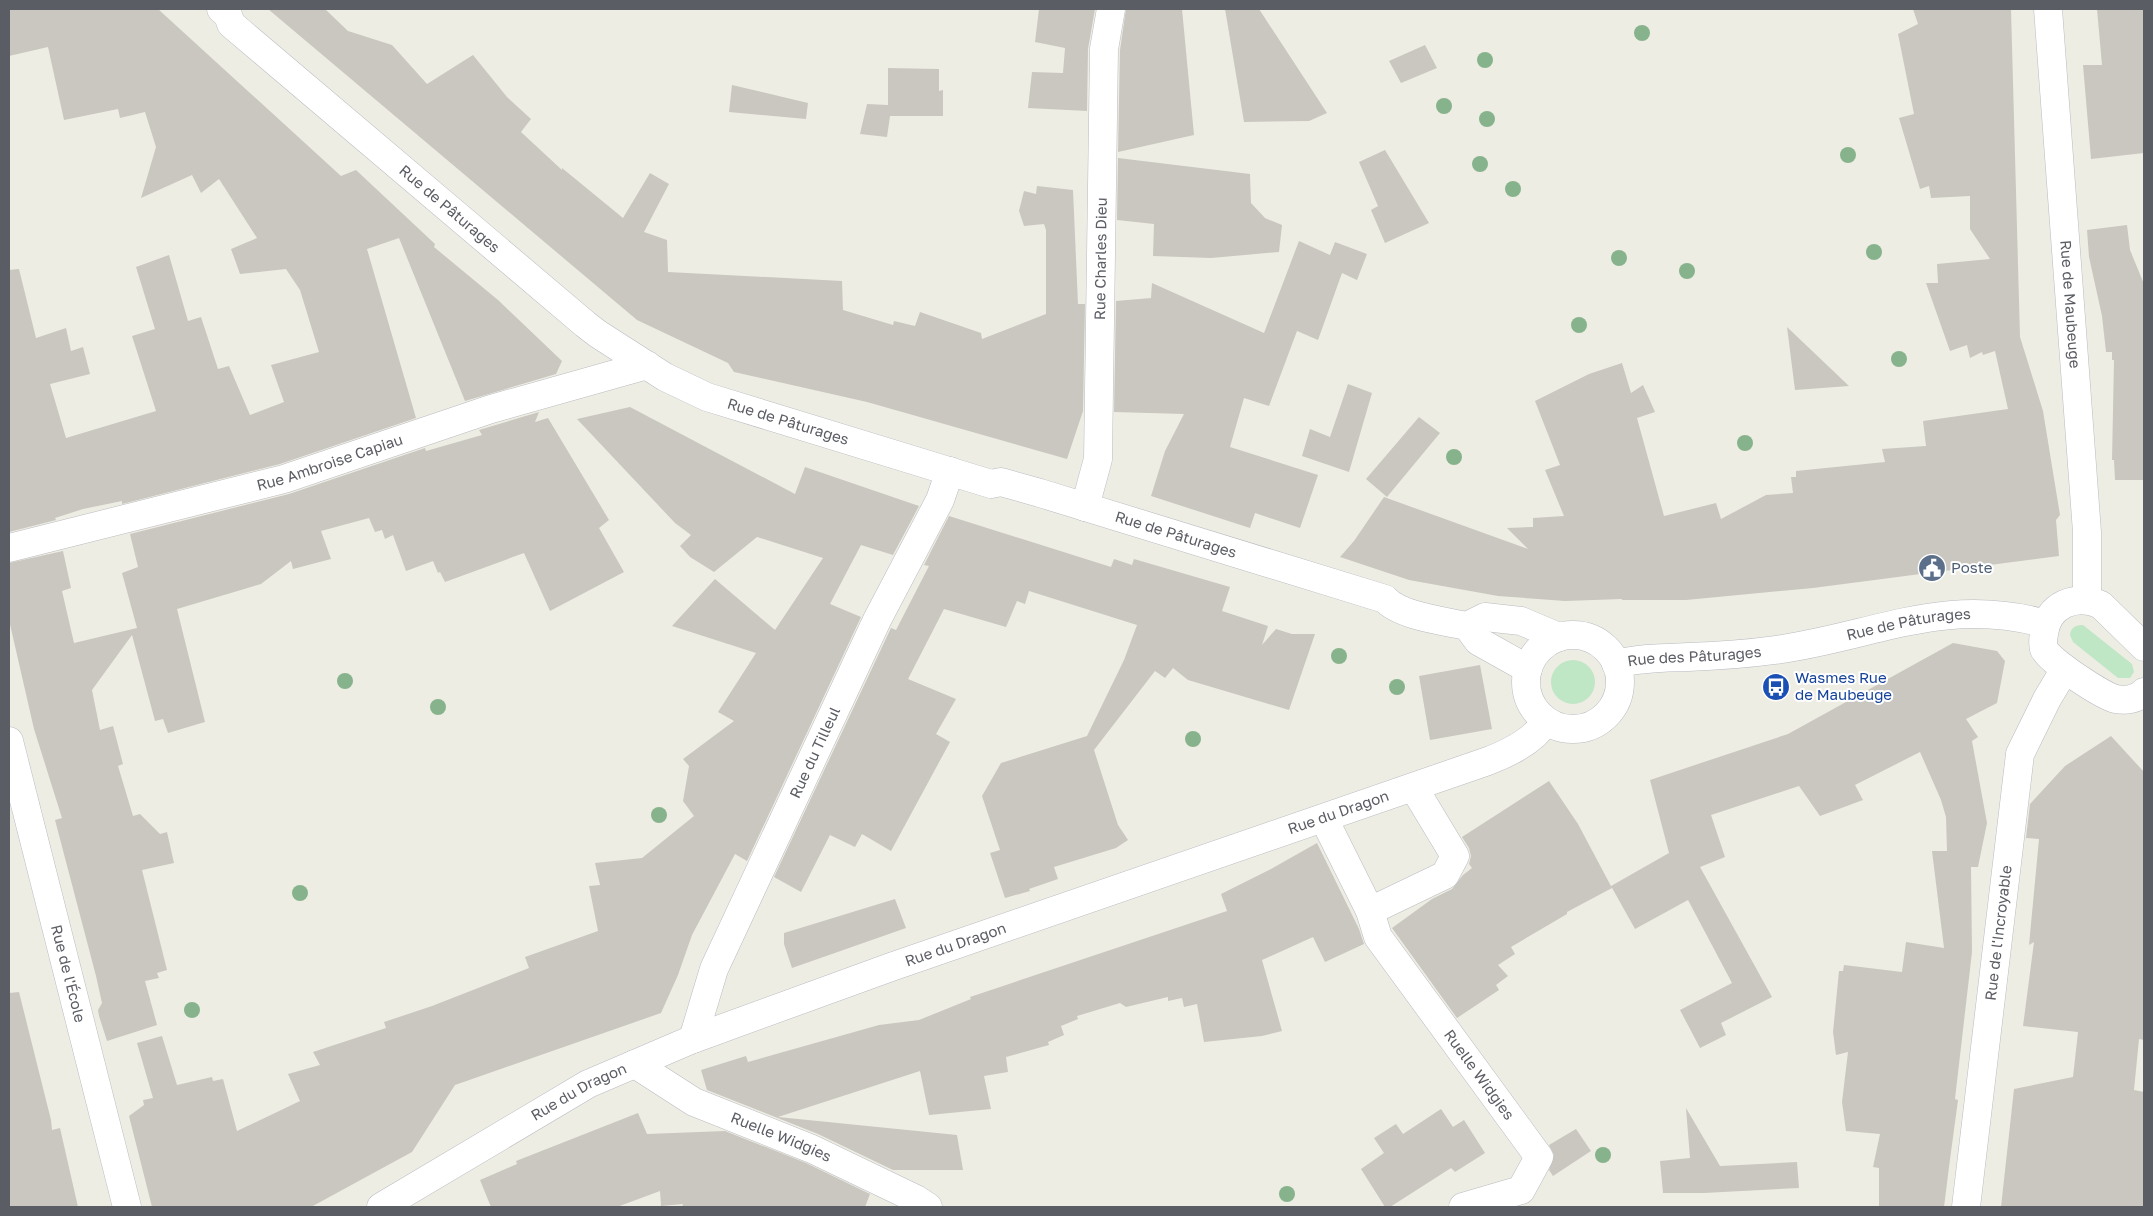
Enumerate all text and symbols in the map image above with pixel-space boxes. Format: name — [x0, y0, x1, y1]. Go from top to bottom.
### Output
street label: Rue de Pâturages — [396, 161, 504, 256]
street label: Rue Charles Dieu — [1090, 197, 1110, 320]
street label: Rue de Maubeuge — [2057, 239, 2085, 369]
street label: Rue de Pâturages — [725, 394, 851, 448]
street label: Rue Ambroise Capiau — [255, 430, 405, 494]
street label: Rue de Pâturages — [1113, 507, 1239, 561]
public building icon: Poste — [1917, 553, 1947, 583]
place label: Poste — [1951, 558, 1993, 576]
street label: Rue de Pâturages — [1844, 604, 1971, 644]
street label: Rue des Pâturages — [1626, 642, 1762, 669]
place label: Wasmes Rue de Maubeuge — [1795, 668, 1892, 703]
bus stop icon: Wasmes Rue de Maubeuge — [1761, 672, 1791, 702]
street label: Rue du Tilleul — [785, 703, 843, 801]
street label: Rue du Dragon — [1285, 786, 1391, 837]
street label: Rue de l'Incroyable — [1981, 864, 2015, 1002]
street label: Rue du Dragon — [902, 918, 1008, 970]
street label: Rue de l'École — [48, 923, 90, 1024]
street label: Ruelle Widgies — [1441, 1026, 1519, 1123]
street label: Rue du Dragon — [527, 1059, 629, 1124]
street label: Ruelle Widgies — [728, 1108, 835, 1165]

